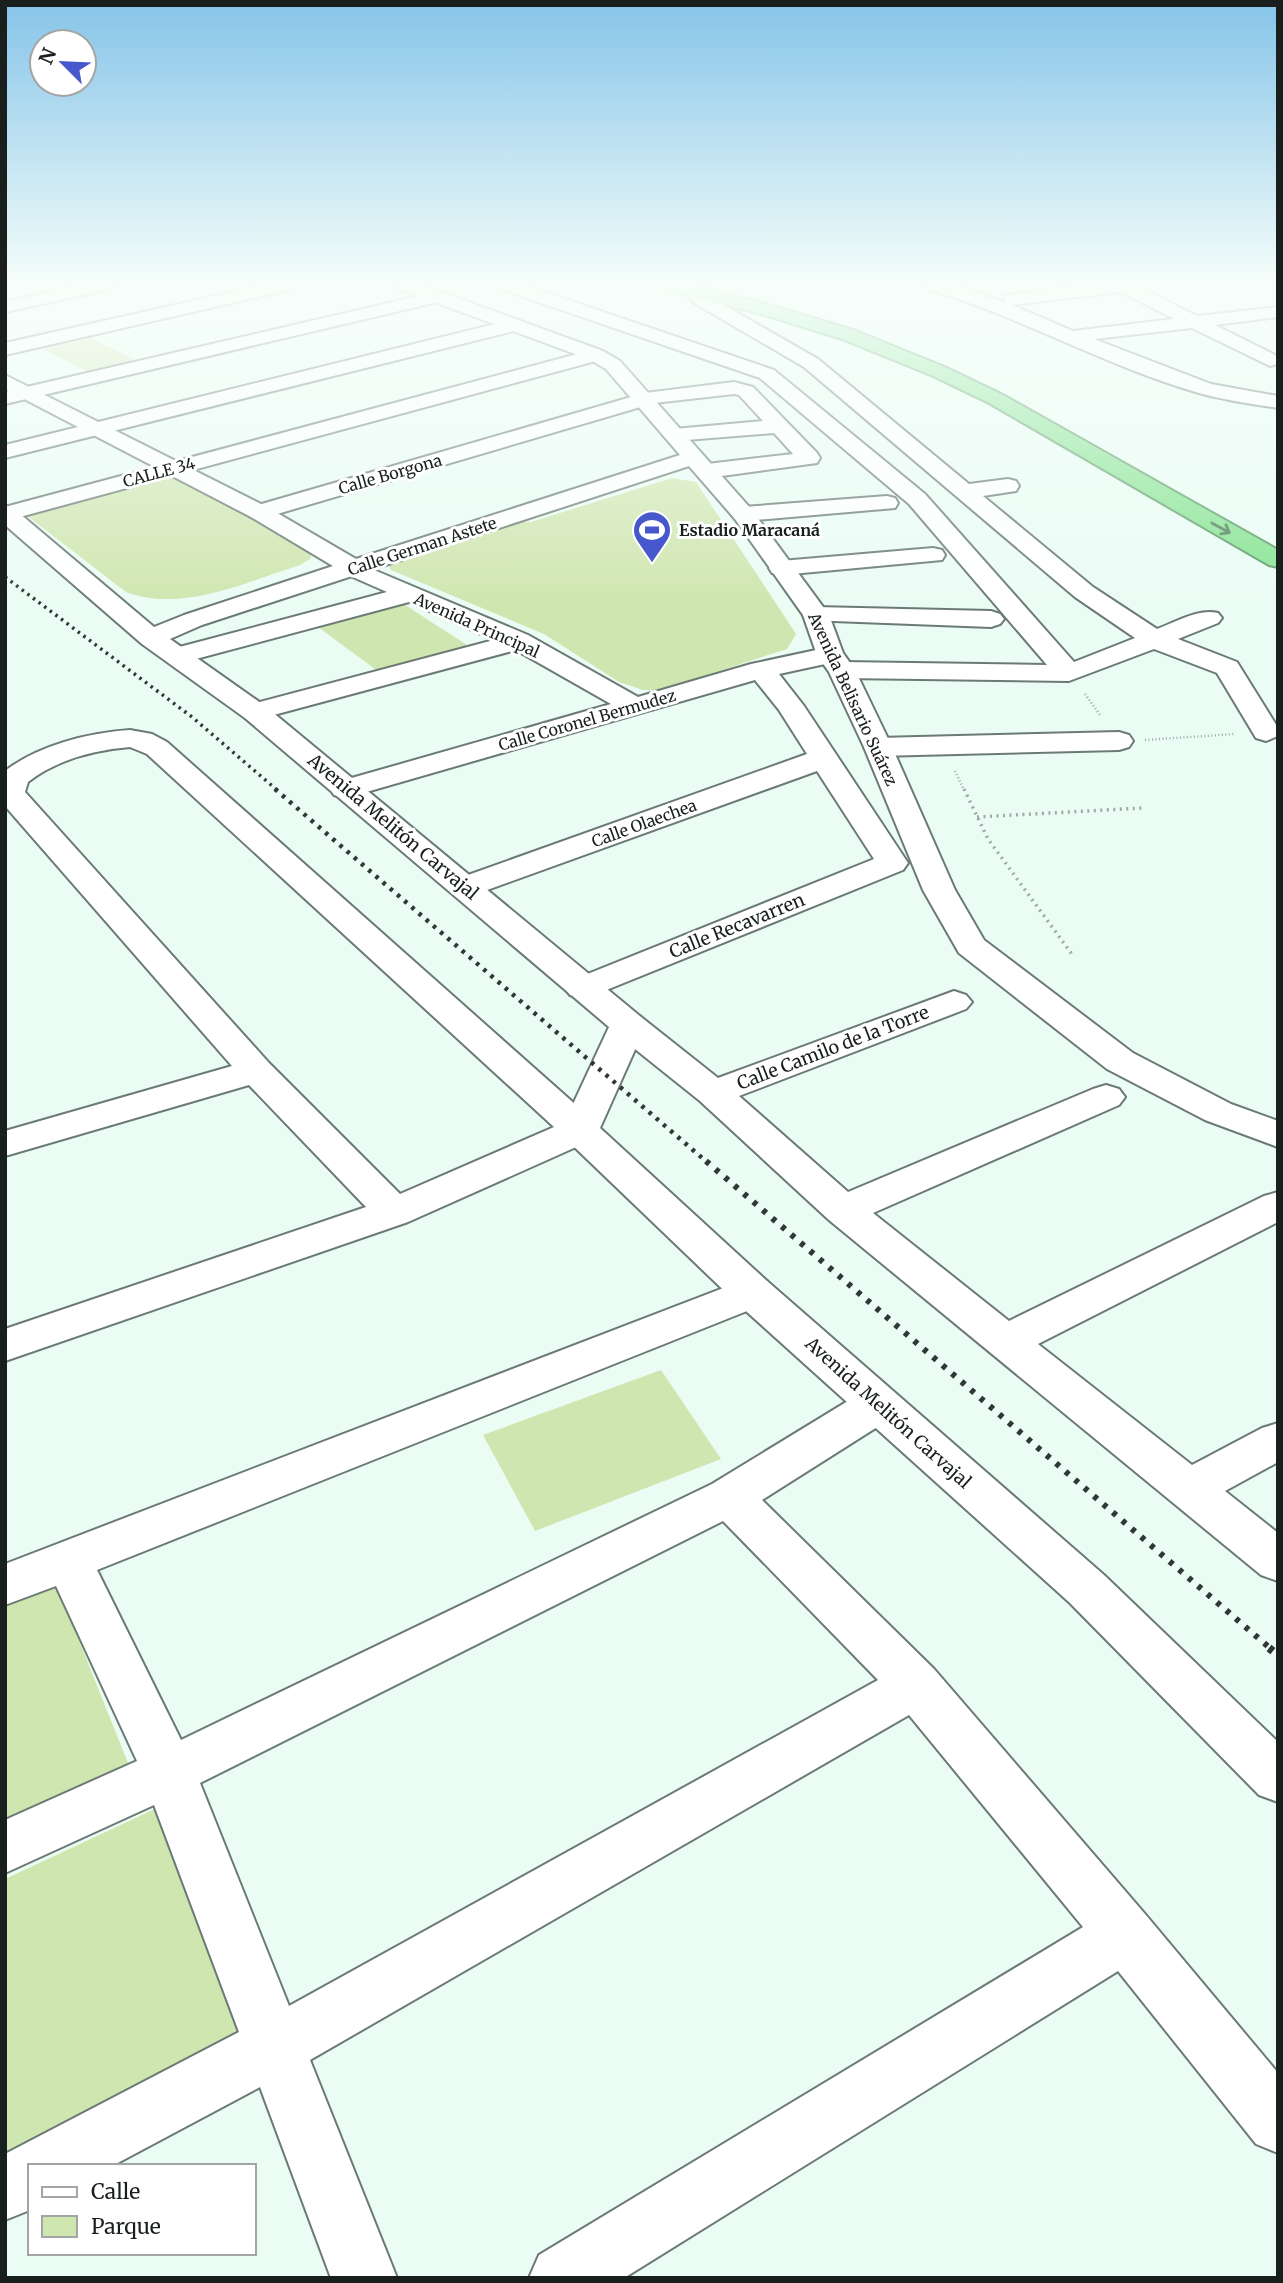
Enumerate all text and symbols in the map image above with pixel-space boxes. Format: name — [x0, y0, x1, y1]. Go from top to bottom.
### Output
north arrow — [28, 28, 98, 98]
text: N — [33, 44, 61, 68]
street label: Calle Borgona — [336, 450, 444, 498]
street label: CALLE 34 — [121, 453, 197, 491]
sports icon: Estadio Maracaná — [631, 509, 673, 564]
street label: Calle German Astete — [345, 512, 499, 580]
place label: Estadio Maracaná — [679, 520, 820, 540]
one-way arrow — [1210, 522, 1231, 535]
street label: Avenida Principal — [410, 588, 543, 662]
street label: Avenida Belisario Suárez — [804, 608, 902, 789]
street label: Calle Coronel Bermudez — [496, 685, 678, 755]
street label: Avenida Melitón Carvajal — [303, 748, 484, 905]
street label: Calle Olaechea — [589, 795, 700, 851]
street label: Calle Recavarren — [666, 888, 808, 963]
street label: Calle Camilo de la Torre — [734, 1000, 932, 1095]
street label: Avenida Melitón Carvajal — [800, 1331, 976, 1494]
legend — [28, 2164, 256, 2255]
text: Calle — [91, 2178, 140, 2205]
text: Parque — [91, 2213, 161, 2240]

